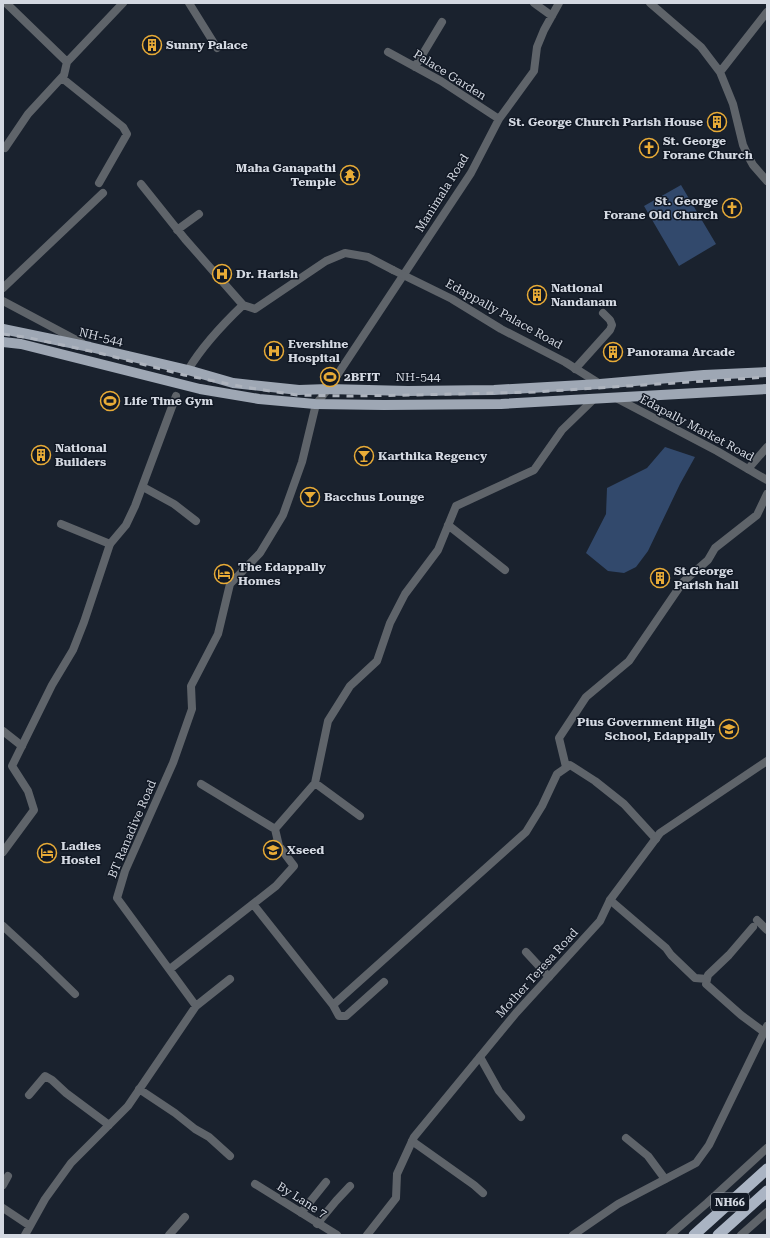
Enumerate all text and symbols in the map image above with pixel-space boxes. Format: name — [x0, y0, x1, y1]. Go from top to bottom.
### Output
building icon: Sunny Palace — [141, 34, 163, 56]
place label: Sunny Palace — [166, 38, 248, 52]
street label: Palace Garden — [411, 47, 489, 103]
building icon: St. George Church Parish House — [706, 111, 728, 133]
place label: St. George Church Parish House — [509, 115, 703, 129]
place label: St. George Forane Church — [663, 134, 753, 162]
church icon: St. George Forane Church — [638, 137, 660, 159]
street label: Manimala Road — [412, 151, 472, 235]
place label: Maha Ganapathi Temple — [236, 161, 336, 189]
temple icon: Maha Ganapathi Temple — [339, 164, 361, 186]
place label: St. George Forane Old Church — [604, 194, 718, 222]
church icon: St. George Forane Old Church — [721, 197, 743, 219]
hospital icon: Dr. Harish — [211, 263, 233, 285]
place label: Dr. Harish — [236, 267, 298, 281]
street label: Edappally Palace Road — [443, 276, 565, 352]
place label: National Nandanam — [551, 281, 617, 309]
building icon: National Nandanam — [526, 284, 548, 306]
street label: NH-544 — [77, 325, 125, 349]
place label: Evershine Hospital — [288, 337, 348, 365]
hospital icon: Evershine Hospital — [263, 340, 285, 362]
building icon: Panorama Arcade — [602, 341, 624, 363]
place label: Panorama Arcade — [627, 345, 735, 359]
sports icon: 2BFIT — [319, 366, 341, 388]
place label: 2BFIT — [344, 370, 380, 384]
street label: NH-544 — [395, 370, 441, 384]
sports icon: Life Time Gym — [99, 390, 121, 412]
street label: Edapally Market Road — [638, 392, 757, 464]
place label: Life Time Gym — [124, 394, 213, 408]
place label: National Builders — [55, 441, 107, 469]
building icon: National Builders — [30, 444, 52, 466]
bar icon: Karthika Regency — [353, 445, 375, 467]
place label: Karthika Regency — [378, 449, 488, 463]
bar icon: Bacchus Lounge — [299, 486, 321, 508]
place label: Bacchus Lounge — [324, 490, 424, 504]
place label: The Edappally Homes — [238, 560, 327, 588]
hotel icon: The Edappally Homes — [213, 563, 235, 585]
place label: St.George Parish hall — [674, 564, 739, 592]
building icon: St.George Parish hall — [649, 567, 671, 589]
place label: Pius Government High School, Edappally — [577, 715, 716, 743]
school or university icon: Pius Government High School, Edappally — [718, 718, 740, 740]
street label: BT Ranadive Road — [105, 778, 159, 880]
place label: Ladies Hostel — [61, 839, 101, 867]
school or university icon: Xseed — [262, 839, 284, 861]
hotel icon: Ladies Hostel — [36, 842, 58, 864]
place label: Xseed — [287, 843, 324, 857]
street label: Mother Teresa Road — [493, 925, 581, 1021]
street label: By Lane 7 — [274, 1179, 330, 1221]
road number: NH66 — [711, 1193, 749, 1211]

